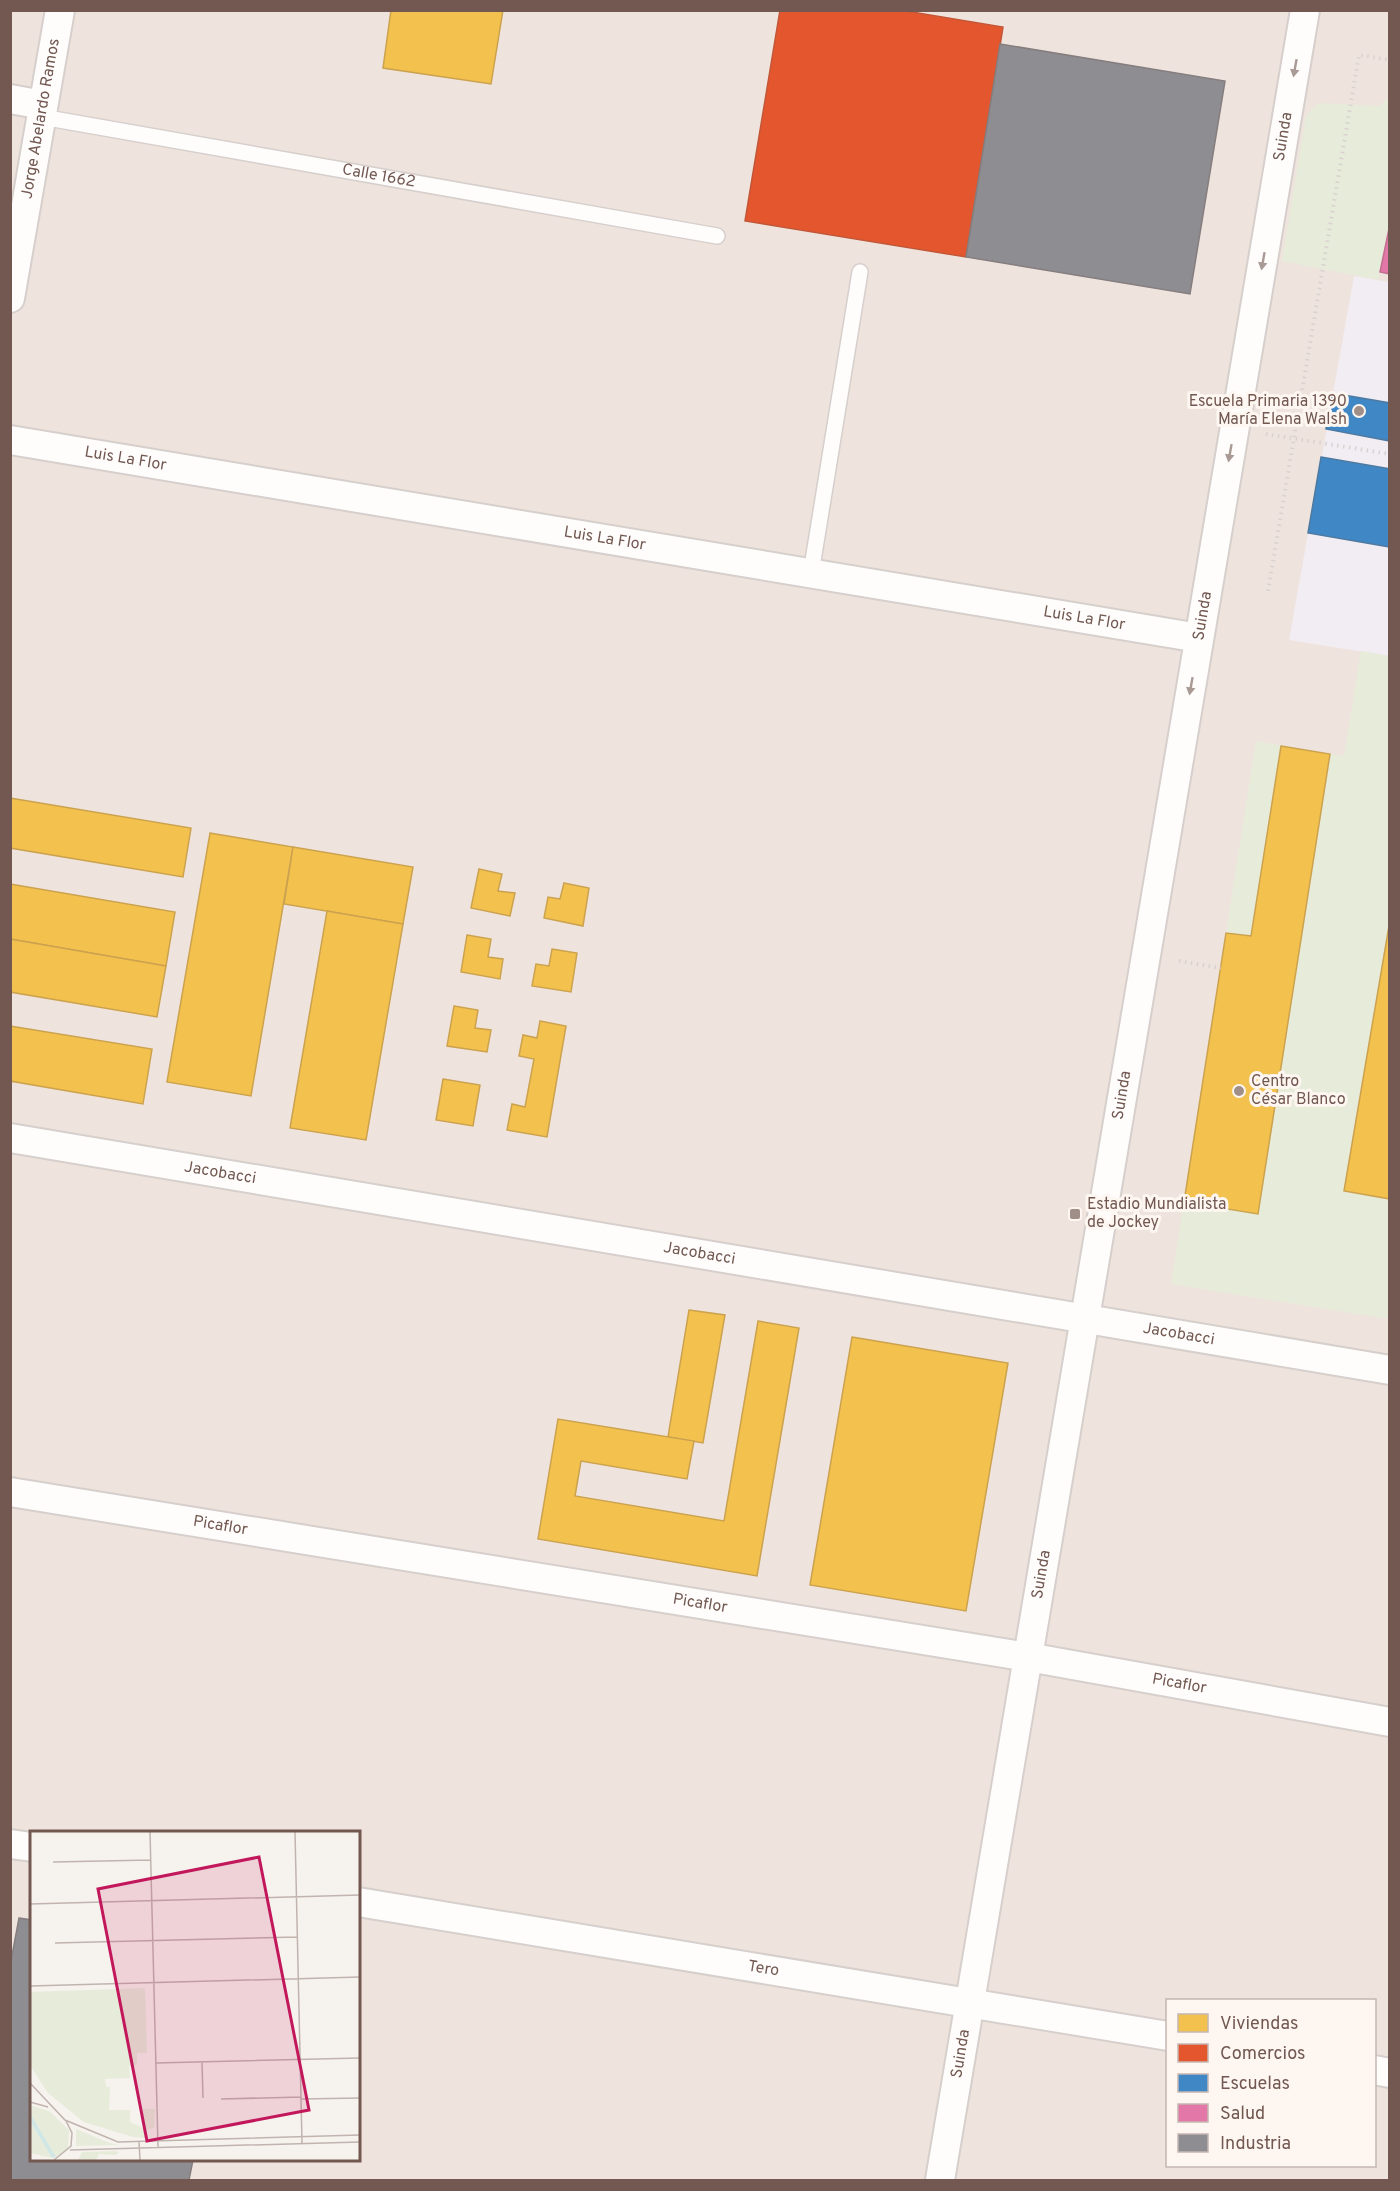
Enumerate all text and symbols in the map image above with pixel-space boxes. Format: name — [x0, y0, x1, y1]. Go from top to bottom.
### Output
street label: Jorge Abelardo Ramos — [17, 37, 65, 200]
one-way arrow — [1290, 59, 1299, 78]
street label: Suinda — [1270, 111, 1298, 163]
street label: Calle 1662 — [340, 160, 417, 193]
one-way arrow — [1258, 251, 1267, 270]
place label: Escuela Primaria 1390 María Elena Walsh — [1189, 392, 1347, 430]
marker: Escuela Primaria 1390 María Elena Walsh — [1352, 404, 1366, 418]
street label: Luis La Flor — [83, 443, 168, 476]
one-way arrow — [1226, 443, 1235, 462]
street label: Luis La Flor — [562, 522, 647, 556]
street label: Suinda — [1189, 590, 1217, 642]
street label: Luis La Flor — [1042, 602, 1127, 636]
one-way arrow — [1186, 677, 1195, 696]
street label: Suinda — [1109, 1069, 1136, 1121]
place label: Centro César Blanco — [1251, 1072, 1346, 1110]
marker: Centro César Blanco — [1232, 1084, 1246, 1098]
street label: Jacobacci — [183, 1157, 257, 1189]
place label: Estadio Mundialista de Jockey — [1087, 1195, 1227, 1233]
marker: Estadio Mundialista de Jockey — [1068, 1207, 1082, 1221]
street label: Jacobacci — [662, 1238, 737, 1270]
street label: Jacobacci — [1141, 1319, 1216, 1350]
street label: Picaflor — [191, 1512, 249, 1540]
street label: Suinda — [1028, 1549, 1056, 1601]
street label: Picaflor — [671, 1590, 729, 1618]
street label: Picaflor — [1150, 1669, 1208, 1699]
inset map — [30, 1831, 360, 2161]
street label: Tero — [746, 1957, 781, 1982]
legend — [1166, 1999, 1376, 2167]
text: Viviendas — [1220, 2013, 1298, 2036]
street label: Suinda — [947, 2028, 975, 2080]
text: Comercios — [1220, 2043, 1306, 2066]
text: Escuelas — [1220, 2073, 1290, 2096]
text: Salud — [1220, 2103, 1265, 2126]
text: Industria — [1220, 2133, 1291, 2156]

